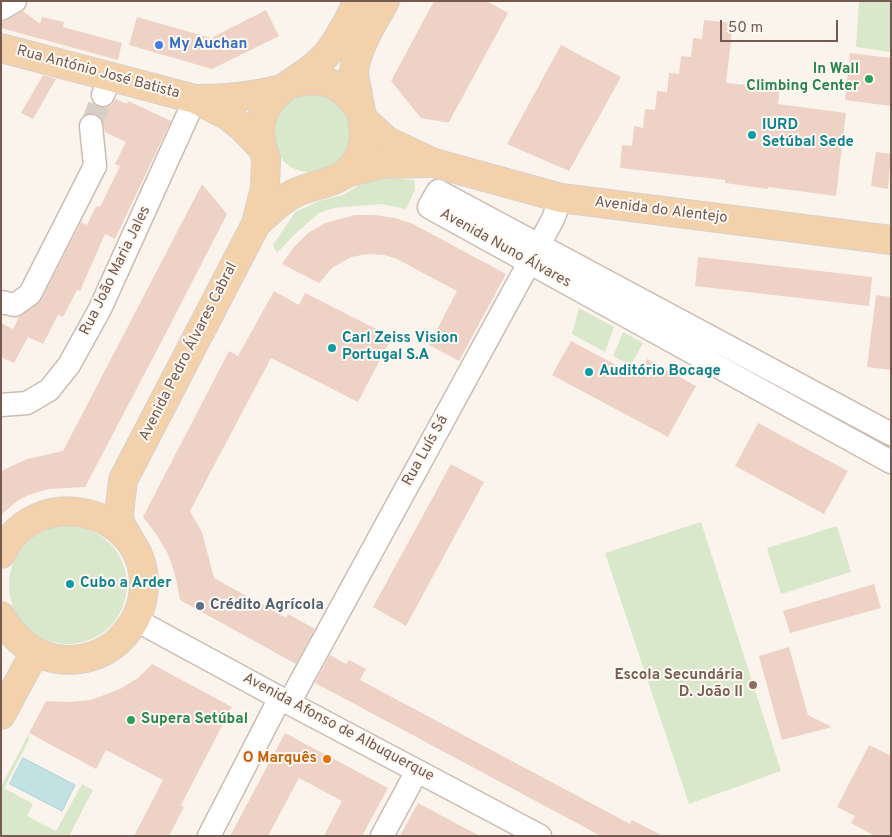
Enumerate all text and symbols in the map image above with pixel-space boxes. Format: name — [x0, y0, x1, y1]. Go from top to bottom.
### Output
scale bar — [722, 10, 840, 42]
text: 50 m — [728, 19, 763, 38]
place label: My Auchan — [169, 36, 247, 54]
marker: My Auchan — [153, 39, 165, 51]
street label: Rua António José Batista — [14, 43, 182, 103]
place label: In Wall Climbing Center — [746, 61, 859, 96]
marker: In Wall Climbing Center — [863, 73, 875, 85]
place label: IURD Setúbal Sede — [762, 117, 854, 152]
marker: IURD Setúbal Sede — [746, 129, 758, 141]
street label: Avenida do Alentejo — [593, 194, 729, 228]
street label: Rua João Maria Jales — [77, 203, 155, 339]
street label: Avenida Nuno Álvares — [436, 205, 574, 293]
street label: Avenida Pedro Álvares Cabral — [136, 260, 242, 444]
place label: Carl Zeiss Vision Portugal S.A — [342, 330, 458, 365]
marker: Carl Zeiss Vision Portugal S.A — [326, 342, 338, 354]
place label: Auditório Bocage — [599, 363, 721, 381]
marker: Auditório Bocage — [583, 366, 595, 378]
street label: Rua Luís Sá — [399, 413, 453, 489]
place label: Cubo a Arder — [80, 575, 171, 593]
marker: Cubo a Arder — [64, 578, 76, 590]
place label: Crédito Agrícola — [210, 597, 324, 615]
marker: Crédito Agrícola — [194, 600, 206, 612]
place label: Escola Secundária D. João II — [614, 667, 743, 702]
street label: Avenida Afonso de Albuquerque — [239, 670, 437, 786]
marker: Escola Secundária D. João II — [747, 679, 759, 691]
place label: Supera Setúbal — [141, 711, 248, 729]
marker: Supera Setúbal — [125, 714, 137, 726]
place label: O Marquês — [243, 750, 317, 768]
marker: O Marquês — [321, 753, 333, 765]

